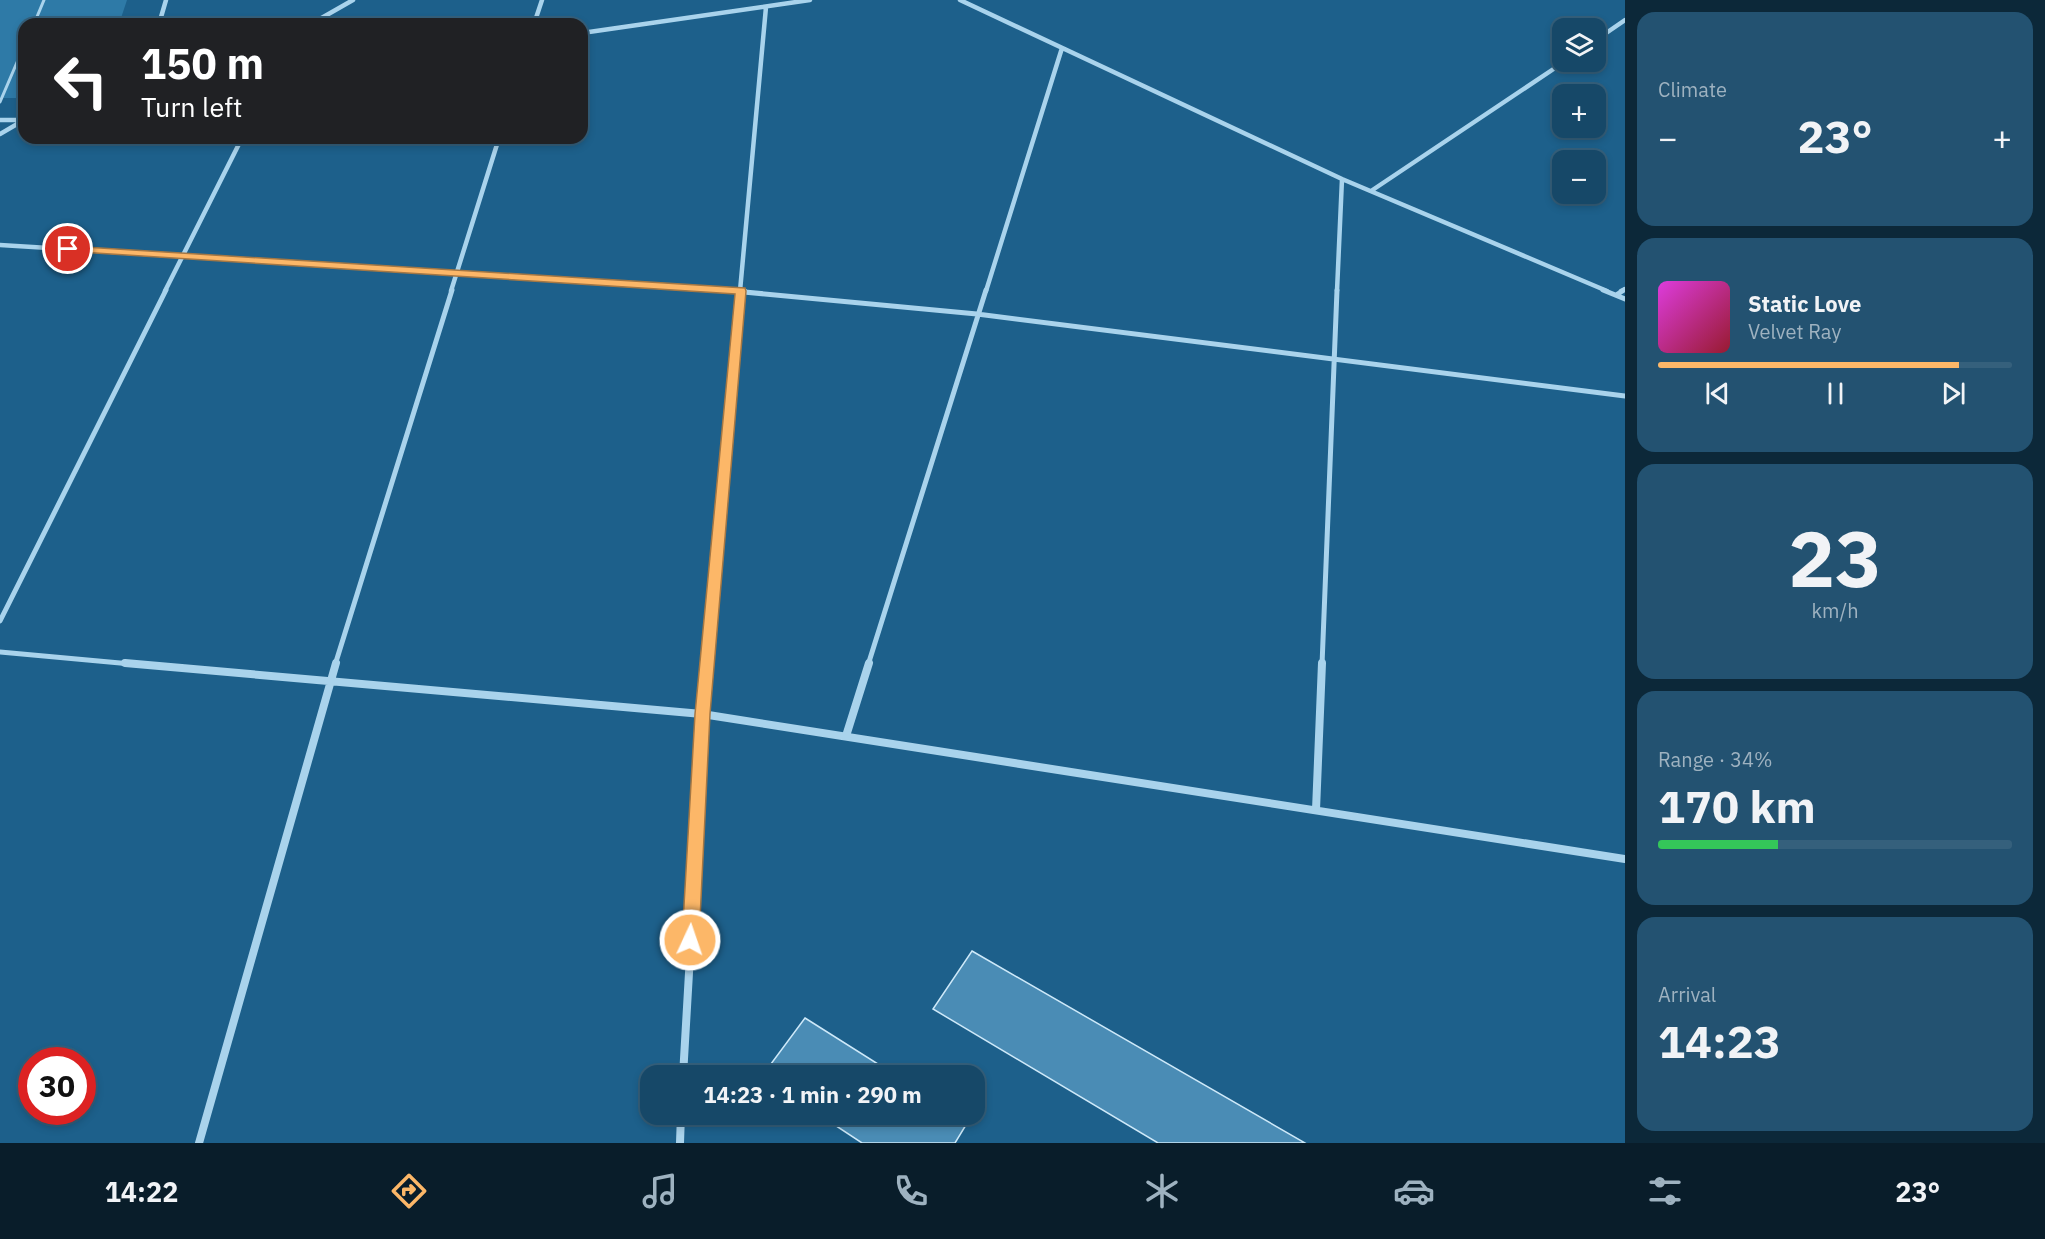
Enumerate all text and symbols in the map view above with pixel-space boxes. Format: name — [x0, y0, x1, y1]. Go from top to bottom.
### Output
map controls — [1552, 18, 1606, 204]
button: layers — [1552, 18, 1606, 72]
text: 150 m — [141, 36, 264, 91]
icon: left — [42, 42, 120, 120]
text: Climate — [1658, 76, 1727, 103]
button: + — [1552, 84, 1606, 138]
text: Turn left — [141, 89, 242, 124]
text: 23° — [1797, 107, 1873, 165]
text: − — [1658, 116, 1678, 159]
text: + — [1992, 116, 2012, 159]
button: − — [1552, 150, 1606, 204]
pin — [42, 223, 93, 274]
icon: arrive — [51, 232, 84, 265]
text: Static Love — [1748, 289, 1861, 318]
text: Velvet Ray — [1748, 318, 1841, 345]
icon: previous — [1701, 377, 1734, 410]
icon: pause — [1819, 377, 1852, 410]
icon: next — [1937, 377, 1970, 410]
text: 23 — [1788, 507, 1882, 608]
text: km/h — [1811, 597, 1859, 624]
text: Range · 34% — [1658, 746, 1773, 773]
text: 170 km — [1658, 777, 1816, 835]
position arrow — [658, 908, 722, 972]
text: Arrival — [1658, 981, 1716, 1008]
text: 14:23 — [1658, 1012, 1781, 1070]
speed limit sign: 30 — [18, 1047, 96, 1125]
text: 14:23 · 1 min · 290 m — [703, 1080, 922, 1109]
icon: directions — [388, 1170, 430, 1212]
icon: music — [639, 1170, 681, 1212]
icon: phone — [890, 1170, 932, 1212]
icon: climate — [1141, 1170, 1183, 1212]
icon: car — [1393, 1170, 1435, 1212]
icon: filters — [1644, 1170, 1686, 1212]
text: 14:22 — [105, 1174, 178, 1209]
text: 23° — [1895, 1174, 1940, 1209]

